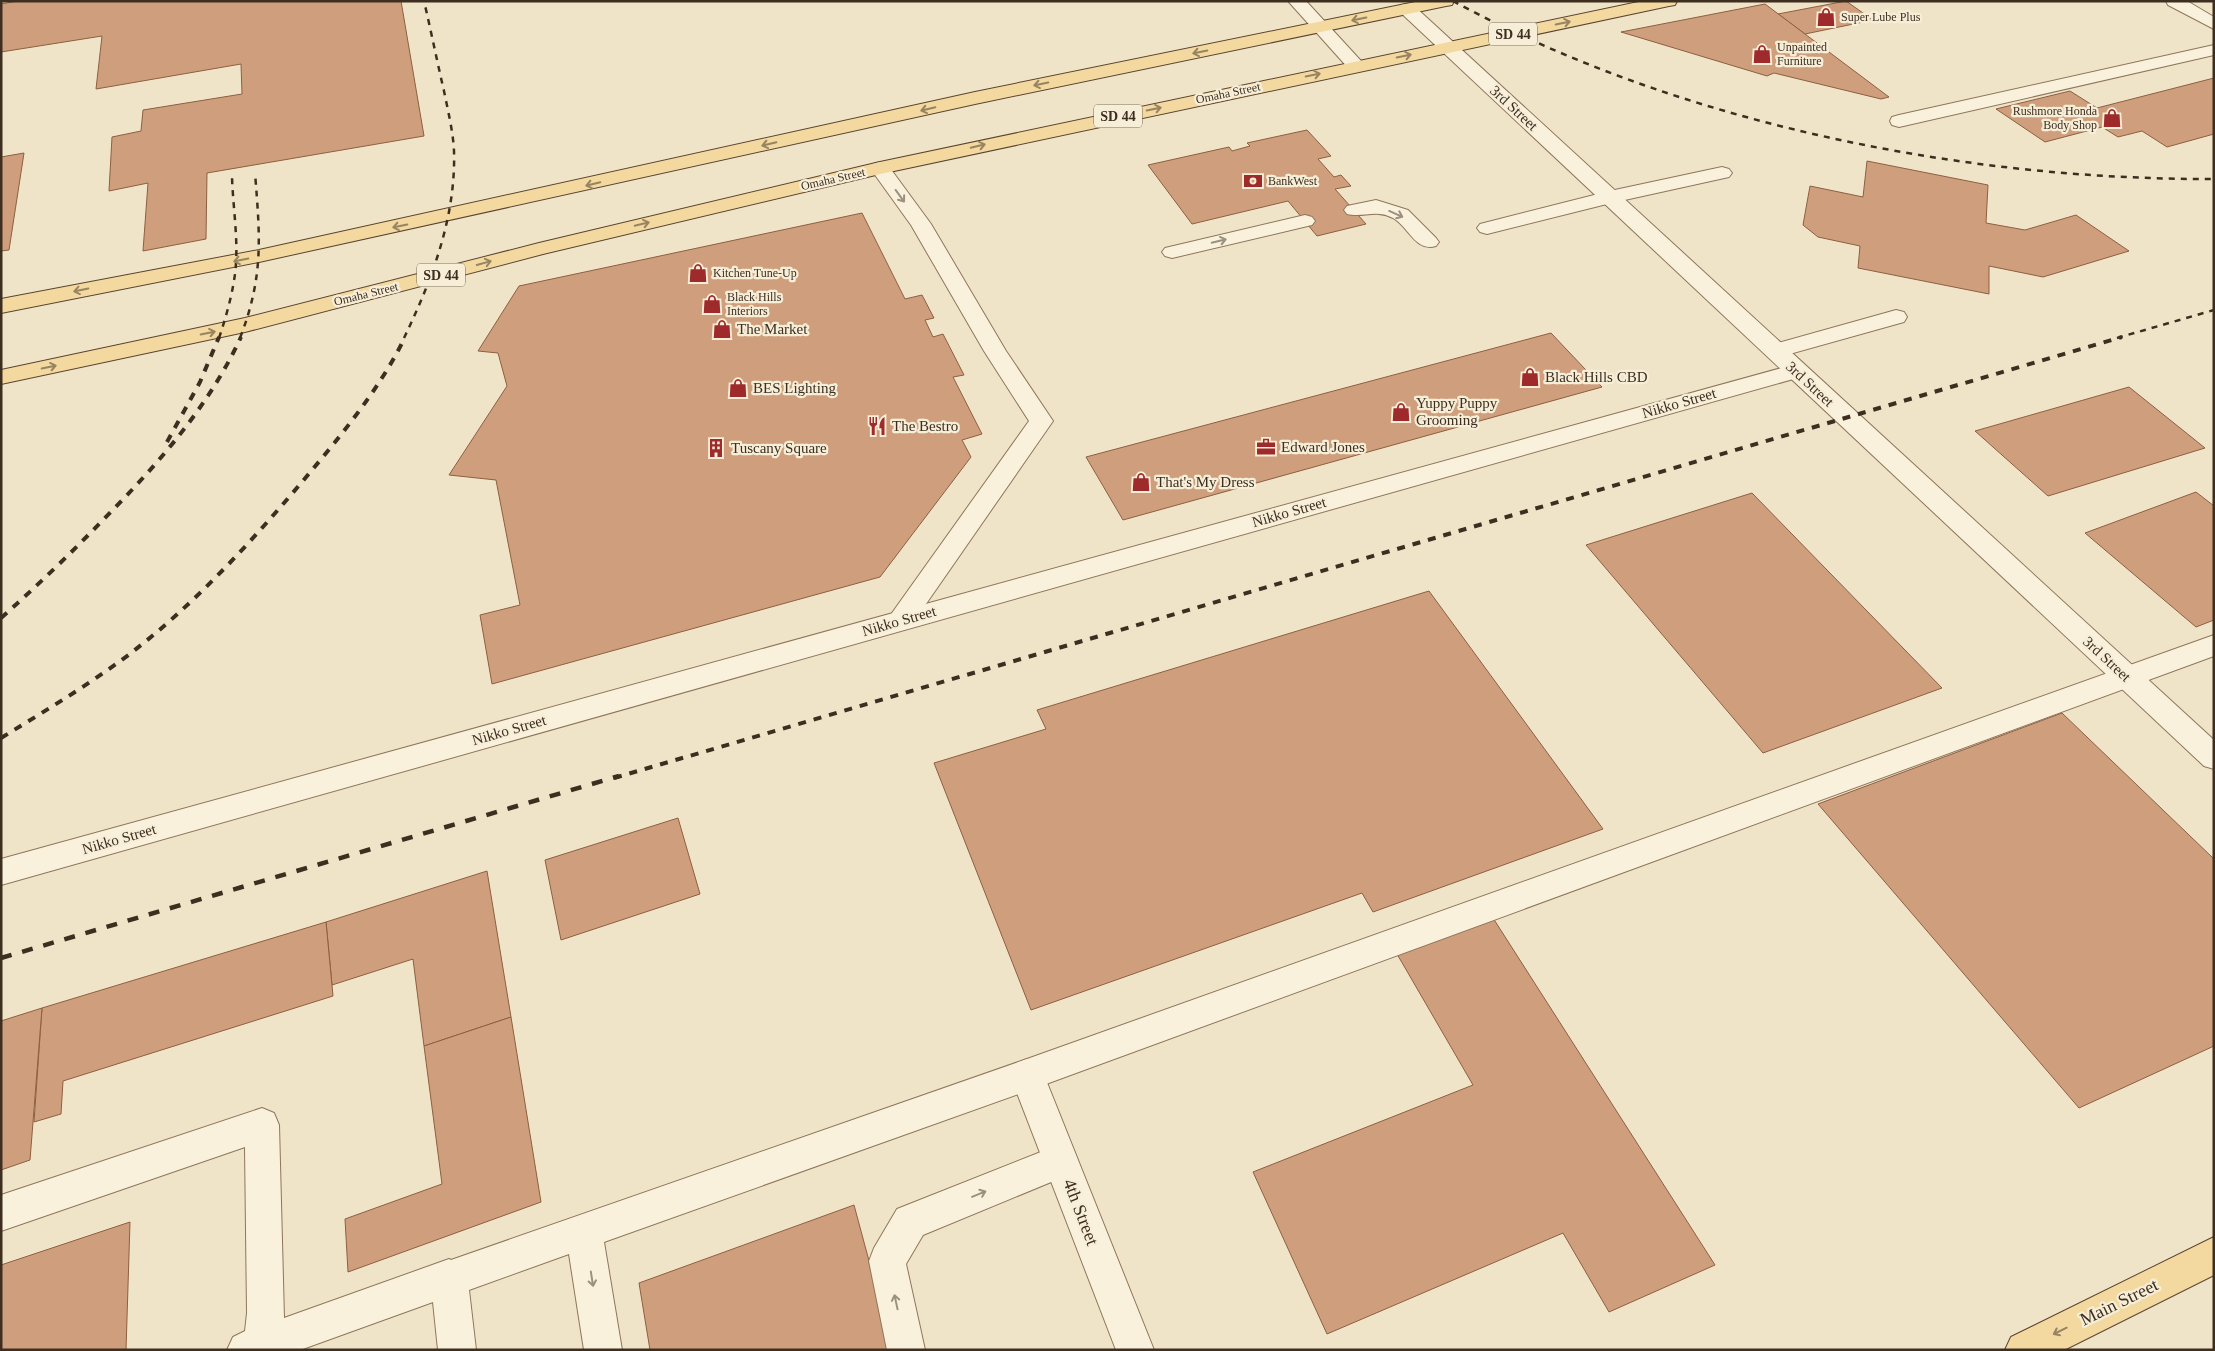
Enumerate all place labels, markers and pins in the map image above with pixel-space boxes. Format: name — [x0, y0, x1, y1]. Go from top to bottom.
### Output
shop icon: Super Lube Plus — [1815, 6, 1837, 28]
place label: Super Lube Plus — [1841, 10, 1921, 24]
place label: Unpainted Furniture — [1777, 40, 1827, 68]
shop icon: Unpainted Furniture — [1751, 43, 1773, 65]
place label: Rushmore Honda Body Shop — [2013, 104, 2098, 132]
shop icon: Rushmore Honda Body Shop — [2101, 107, 2123, 129]
bank icon: BankWest — [1242, 170, 1264, 192]
place label: BankWest — [1268, 174, 1318, 188]
shop icon: Kitchen Tune-Up — [687, 262, 709, 284]
place label: Kitchen Tune-Up — [713, 266, 797, 280]
place label: Black Hills Interiors — [727, 290, 782, 318]
shop icon: Black Hills Interiors — [701, 293, 723, 315]
shop icon: The Market — [711, 318, 733, 340]
place label: The Market — [737, 321, 808, 337]
shop icon: Black Hills CBD — [1519, 366, 1541, 388]
place label: Black Hills CBD — [1545, 369, 1648, 385]
shop icon: BES Lighting — [727, 377, 749, 399]
place label: BES Lighting — [753, 380, 836, 396]
place label: Yuppy Puppy Grooming — [1416, 395, 1498, 428]
shop icon: Yuppy Puppy Grooming — [1390, 401, 1412, 423]
restaurant icon: The Bestro — [866, 415, 888, 437]
place label: The Bestro — [892, 418, 958, 434]
office icon: Edward Jones — [1255, 436, 1277, 458]
building icon: Tuscany Square — [705, 437, 727, 459]
place label: Edward Jones — [1281, 439, 1365, 455]
place label: Tuscany Square — [731, 440, 827, 456]
shop icon: That's My Dress — [1130, 471, 1152, 493]
place label: That's My Dress — [1156, 474, 1255, 490]

